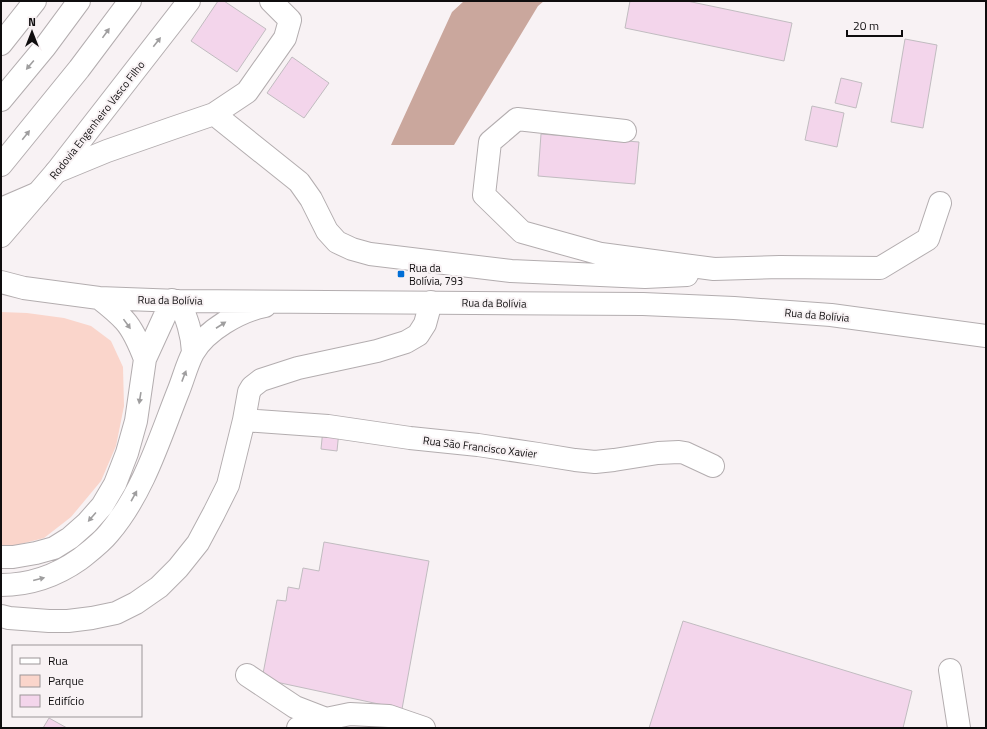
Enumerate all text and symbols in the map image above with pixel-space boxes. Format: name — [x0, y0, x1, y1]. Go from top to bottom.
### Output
north arrow — [12, 12, 52, 52]
scale bar — [847, 12, 902, 38]
text: N — [28, 14, 36, 30]
text: 20 m — [853, 16, 879, 35]
one-way arrow — [102, 28, 110, 38]
one-way arrow — [153, 37, 162, 48]
street label: Rodovia Engenheiro Vasco Filho — [46, 57, 149, 183]
one-way arrow — [25, 60, 34, 71]
one-way arrow — [21, 129, 30, 140]
place label: Rua da Bolívia, 793 — [409, 260, 463, 289]
marker: Rua da Bolívia, 793 — [396, 269, 406, 279]
street label: Rua da Bolívia — [137, 291, 203, 309]
street label: Rua da Bolívia — [461, 294, 527, 312]
street label: Rua da Bolívia — [784, 304, 851, 326]
one-way arrow — [123, 319, 131, 330]
one-way arrow — [216, 321, 226, 329]
one-way arrow — [182, 369, 188, 381]
one-way arrow — [137, 392, 143, 404]
street label: Rua São Francisco Xavier — [422, 432, 538, 462]
one-way arrow — [131, 490, 138, 501]
one-way arrow — [88, 511, 97, 522]
one-way arrow — [34, 576, 46, 582]
legend — [12, 645, 142, 717]
text: Rua — [48, 651, 68, 670]
text: Parque — [48, 671, 84, 690]
text: Edifício — [48, 691, 84, 710]

